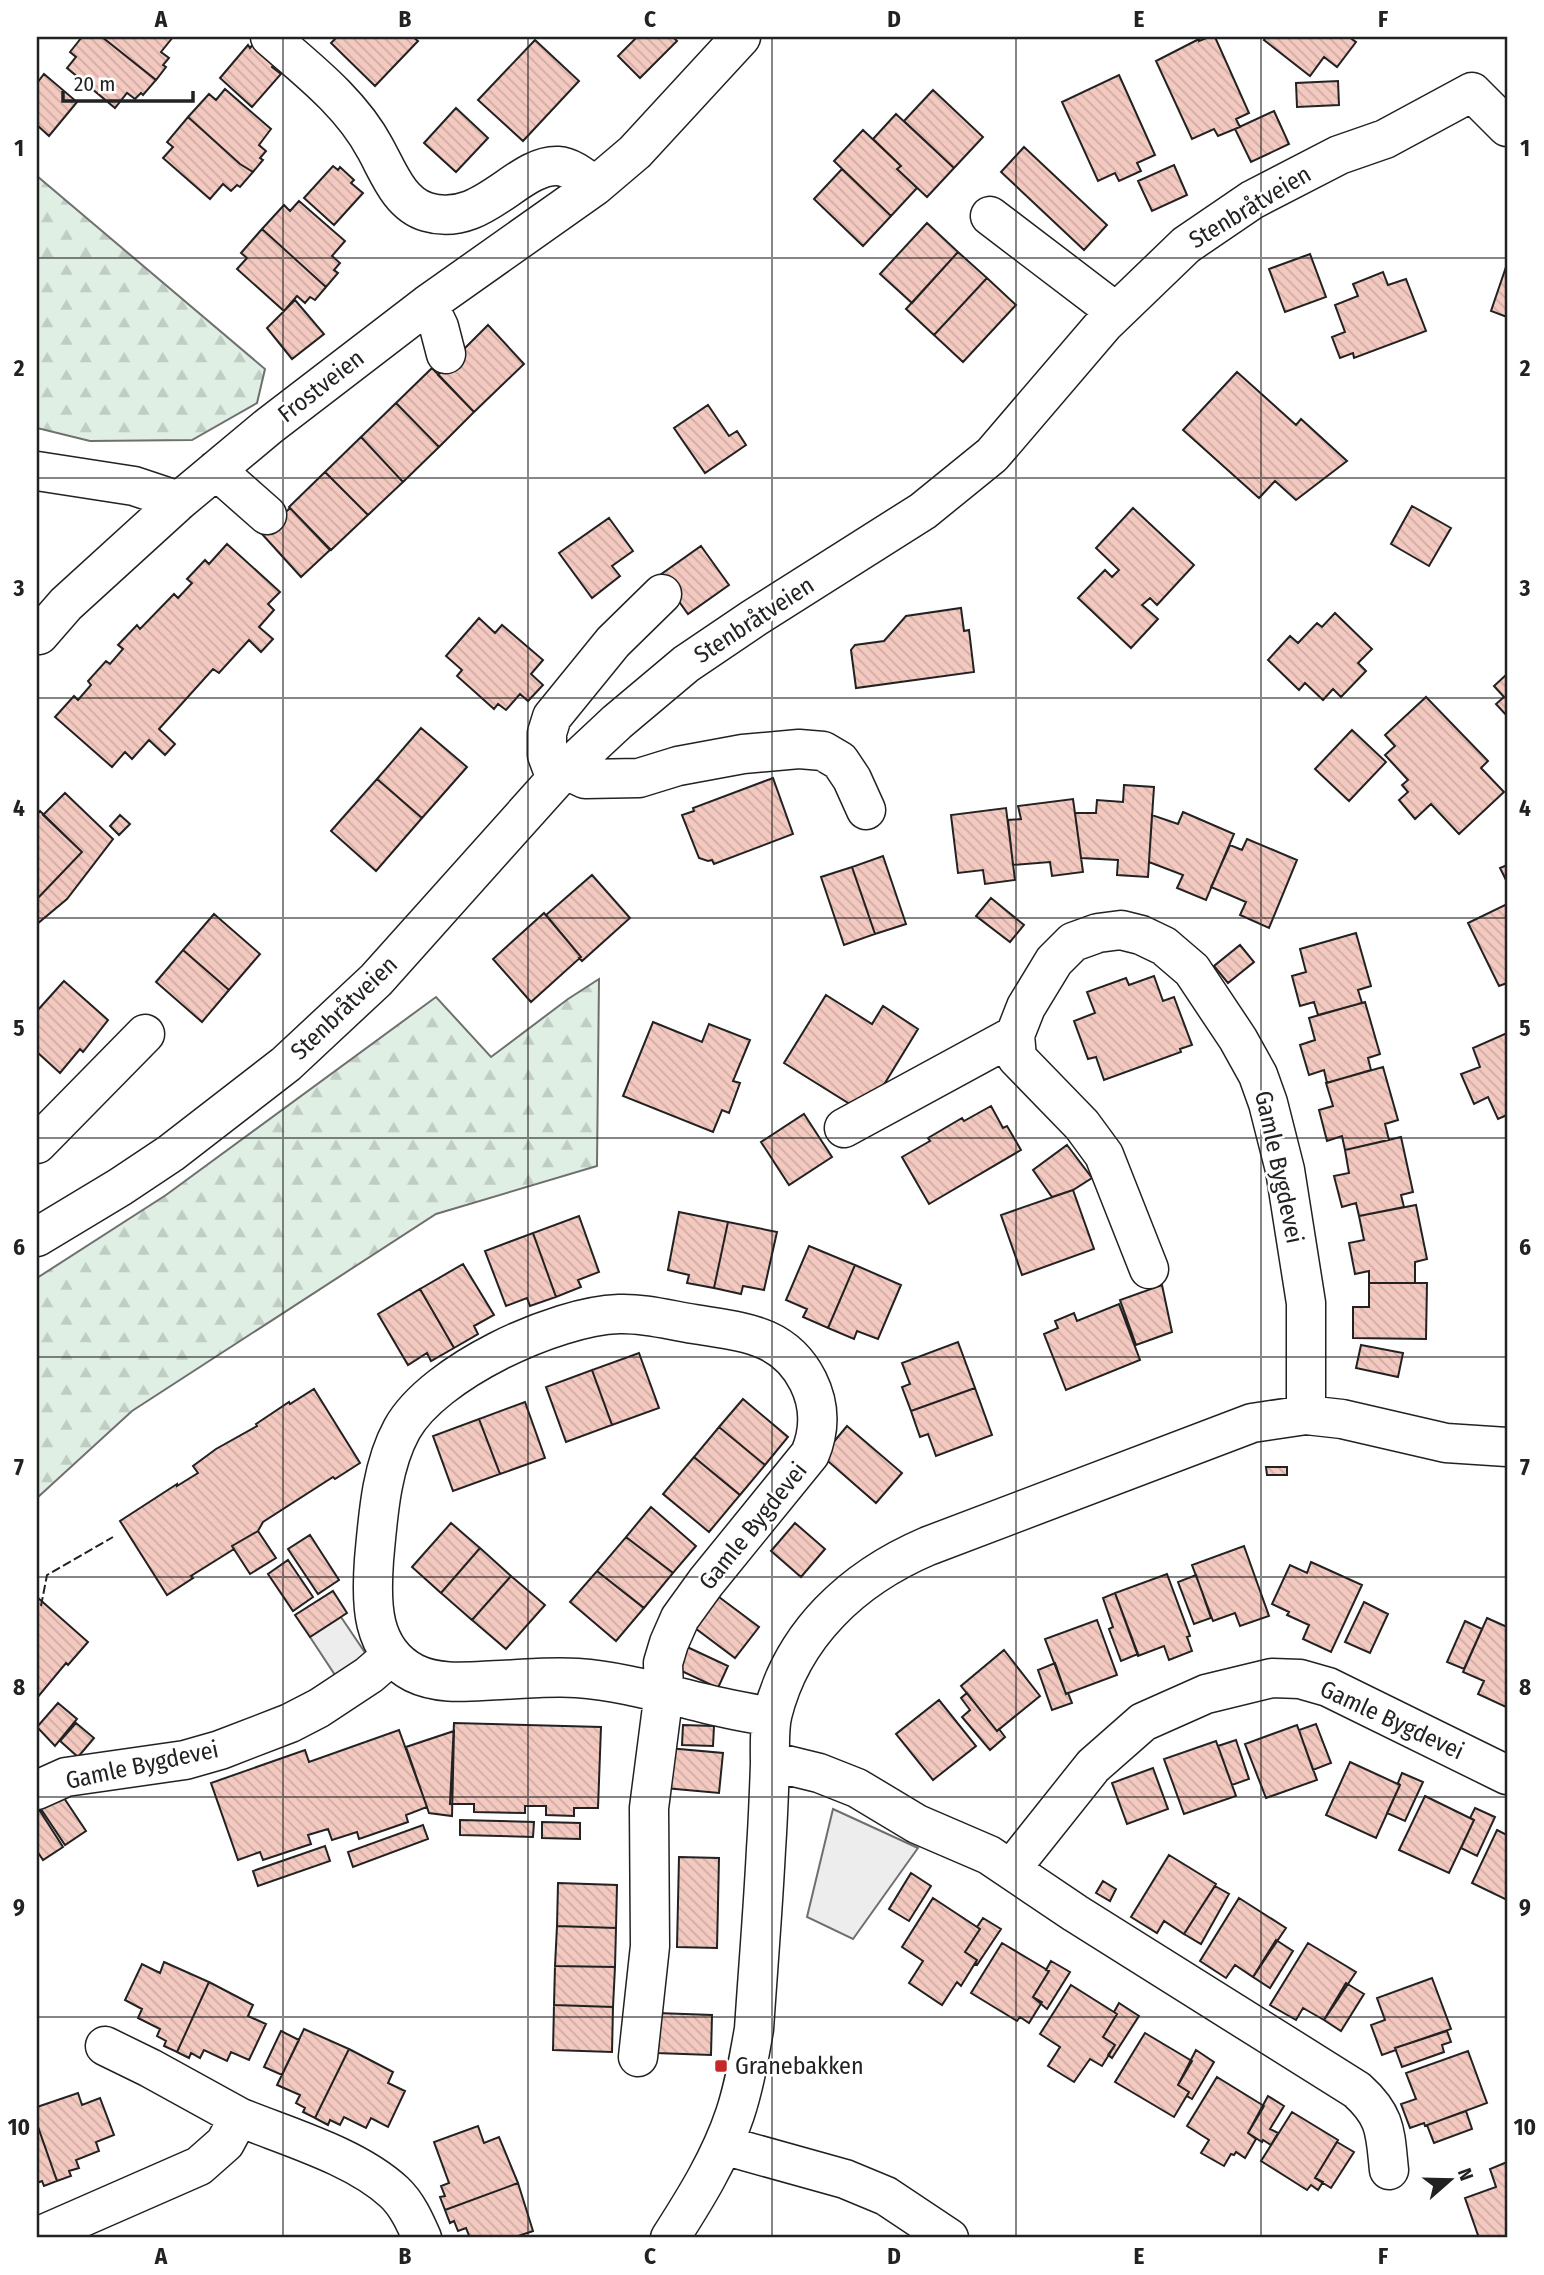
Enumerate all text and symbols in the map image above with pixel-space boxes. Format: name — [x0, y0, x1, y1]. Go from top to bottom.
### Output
text: A — [154, 5, 168, 33]
text: B — [399, 5, 412, 33]
text: C — [644, 5, 656, 33]
text: D — [887, 5, 901, 33]
text: E — [1134, 5, 1145, 33]
text: F — [1378, 5, 1388, 33]
scale bar — [63, 60, 192, 104]
text: 20 m — [74, 71, 115, 97]
text: 1 — [14, 134, 24, 162]
text: 1 — [1520, 134, 1530, 162]
street label: Stenbråtveien — [1184, 160, 1316, 254]
street label: Frostveien — [273, 344, 369, 428]
text: 2 — [13, 354, 25, 382]
text: 2 — [1519, 354, 1531, 382]
street label: Stenbråtveien — [689, 571, 819, 669]
text: 3 — [13, 574, 25, 602]
text: 3 — [1519, 574, 1531, 602]
text: 4 — [13, 794, 25, 822]
text: 4 — [1519, 794, 1531, 822]
street label: Stenbråtveien — [285, 950, 403, 1066]
text: 5 — [13, 1014, 25, 1042]
text: 5 — [1519, 1014, 1531, 1042]
street label: Gamle Bygdevei — [1249, 1088, 1309, 1246]
text: 6 — [13, 1233, 25, 1261]
text: 6 — [1519, 1233, 1531, 1261]
text: 7 — [14, 1453, 24, 1481]
text: 7 — [1520, 1453, 1530, 1481]
street label: Gamle Bygdevei — [693, 1457, 813, 1595]
text: 8 — [13, 1673, 25, 1701]
text: 8 — [1519, 1673, 1531, 1701]
street label: Gamle Bygdevei — [1316, 1674, 1468, 1766]
street label: Gamle Bygdevei — [63, 1735, 221, 1795]
text: 9 — [13, 1893, 25, 1921]
text: 9 — [1519, 1893, 1531, 1921]
place label: Granebakken — [735, 2052, 864, 2080]
marker: Granebakken — [713, 2058, 729, 2074]
text: 10 — [8, 2113, 30, 2141]
text: 10 — [1514, 2113, 1536, 2141]
north arrow — [1414, 2146, 1484, 2216]
text: N — [1453, 2165, 1478, 2184]
text: A — [154, 2242, 168, 2270]
text: B — [399, 2242, 412, 2270]
text: C — [644, 2242, 656, 2270]
text: D — [887, 2242, 901, 2270]
text: E — [1134, 2242, 1145, 2270]
text: F — [1378, 2242, 1388, 2270]

